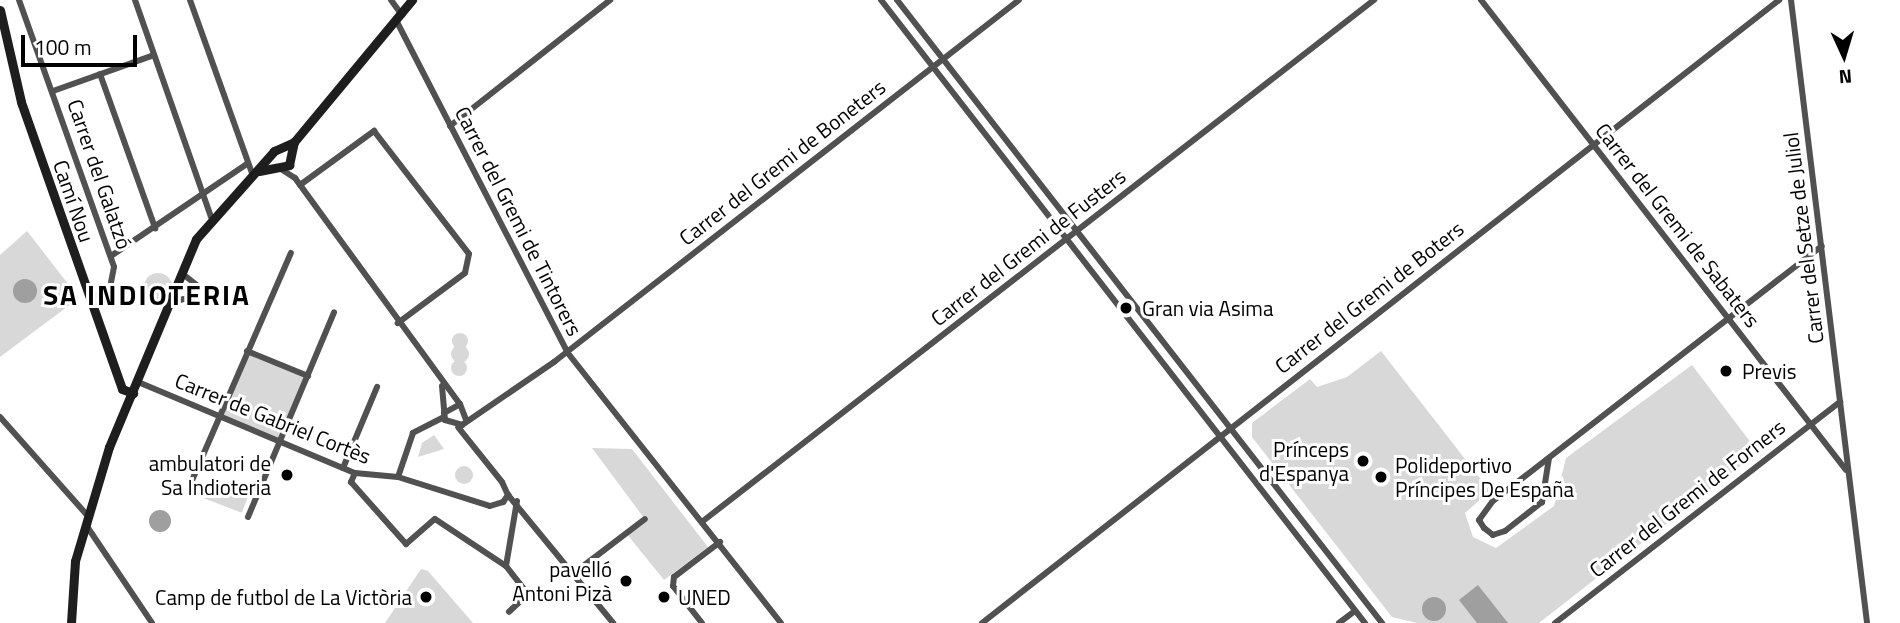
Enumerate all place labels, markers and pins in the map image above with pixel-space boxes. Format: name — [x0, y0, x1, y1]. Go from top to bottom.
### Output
place label: Gran via Asima — [1142, 295, 1273, 321]
marker: Gran via Asima — [1116, 298, 1136, 318]
place label: Previs — [1742, 358, 1796, 384]
marker: Previs — [1716, 361, 1736, 381]
place label: Prínceps d'Espanya — [1259, 436, 1349, 486]
place label: ambulatori de Sa Indioteria — [149, 450, 271, 500]
place label: Polideportivo Príncipes De España — [1395, 452, 1574, 502]
marker: Prínceps d'Espanya — [1355, 453, 1371, 469]
marker: ambulatori de Sa Indioteria — [277, 465, 297, 485]
marker: Polideportivo Príncipes De España — [1373, 469, 1389, 485]
place label: pavelló Antoni Pizà — [512, 556, 612, 606]
marker: pavelló Antoni Pizà — [618, 573, 634, 589]
place label: Camp de futbol de La Victòria — [155, 584, 412, 610]
place label: UNED — [678, 584, 731, 610]
marker: Camp de futbol de La Victòria — [418, 589, 434, 605]
marker: UNED — [656, 589, 672, 605]

